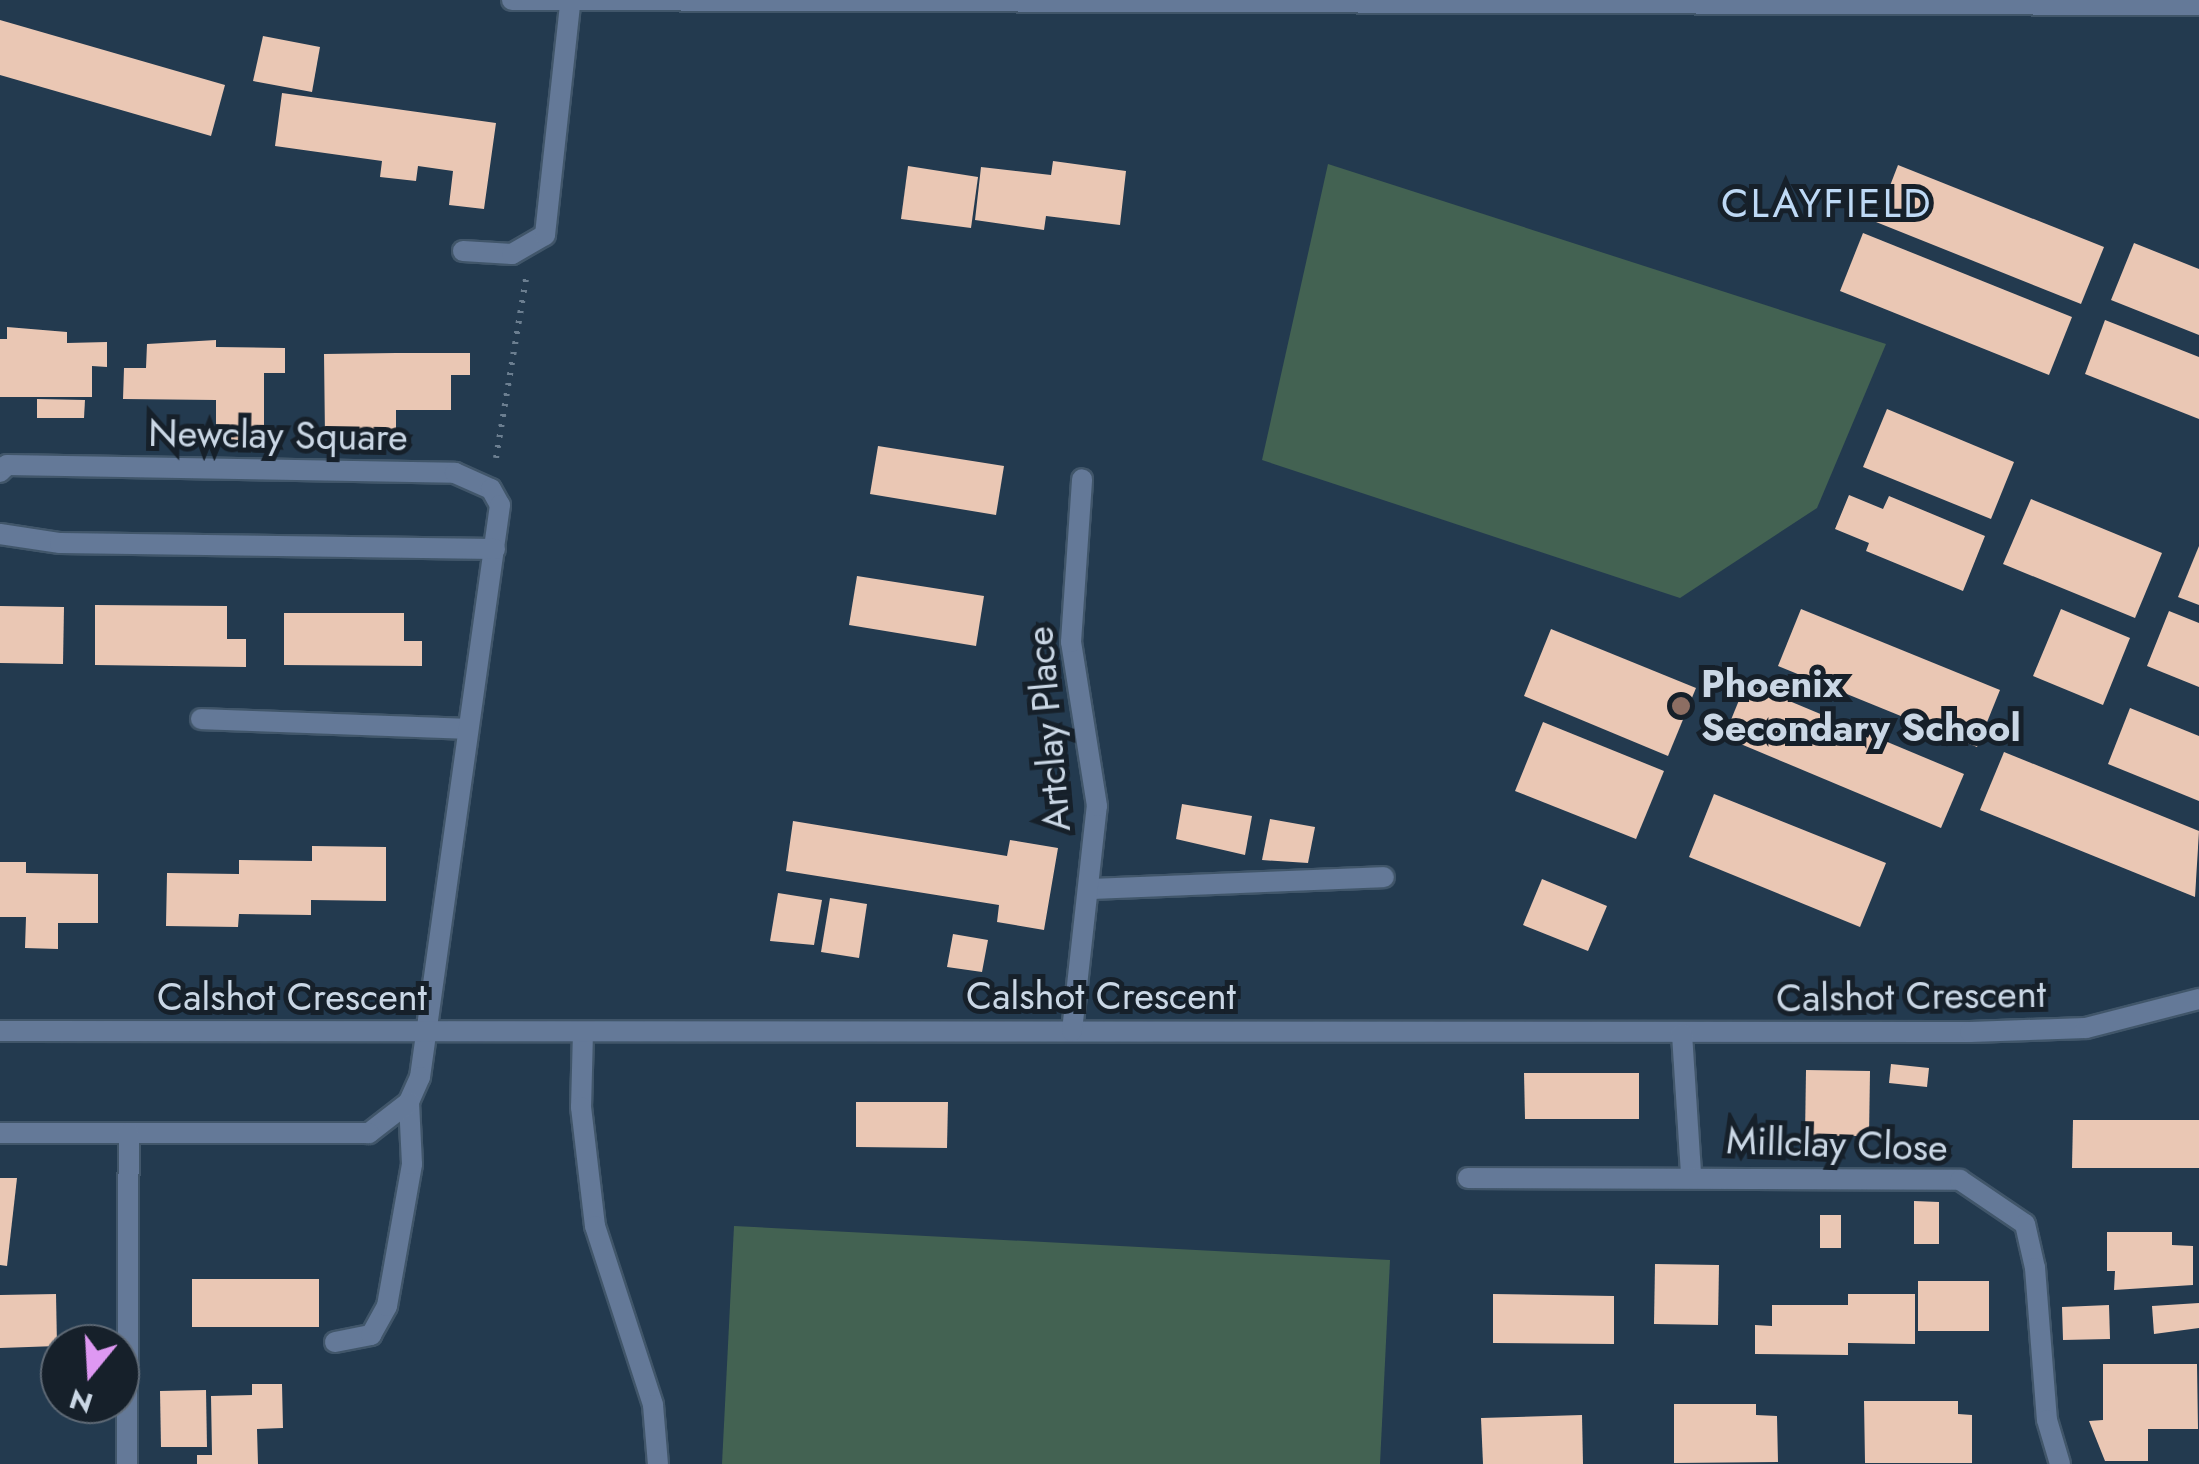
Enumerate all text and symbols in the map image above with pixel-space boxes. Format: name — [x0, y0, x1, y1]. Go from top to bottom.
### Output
district label: CLAYFIELD — [1721, 179, 1933, 227]
street label: Newclay Square — [148, 410, 408, 460]
street label: Artclay Place — [1016, 624, 1080, 834]
place label: Phoenix Secondary School — [1701, 661, 2021, 751]
marker: Phoenix Secondary School — [1670, 695, 1692, 717]
street label: Calshot Crescent — [1776, 971, 2046, 1021]
street label: Calshot Crescent — [966, 973, 1236, 1019]
street label: Calshot Crescent — [157, 974, 427, 1020]
street label: Millclay Close — [1725, 1117, 1949, 1171]
north arrow — [40, 1324, 140, 1424]
text: N — [64, 1378, 98, 1424]

